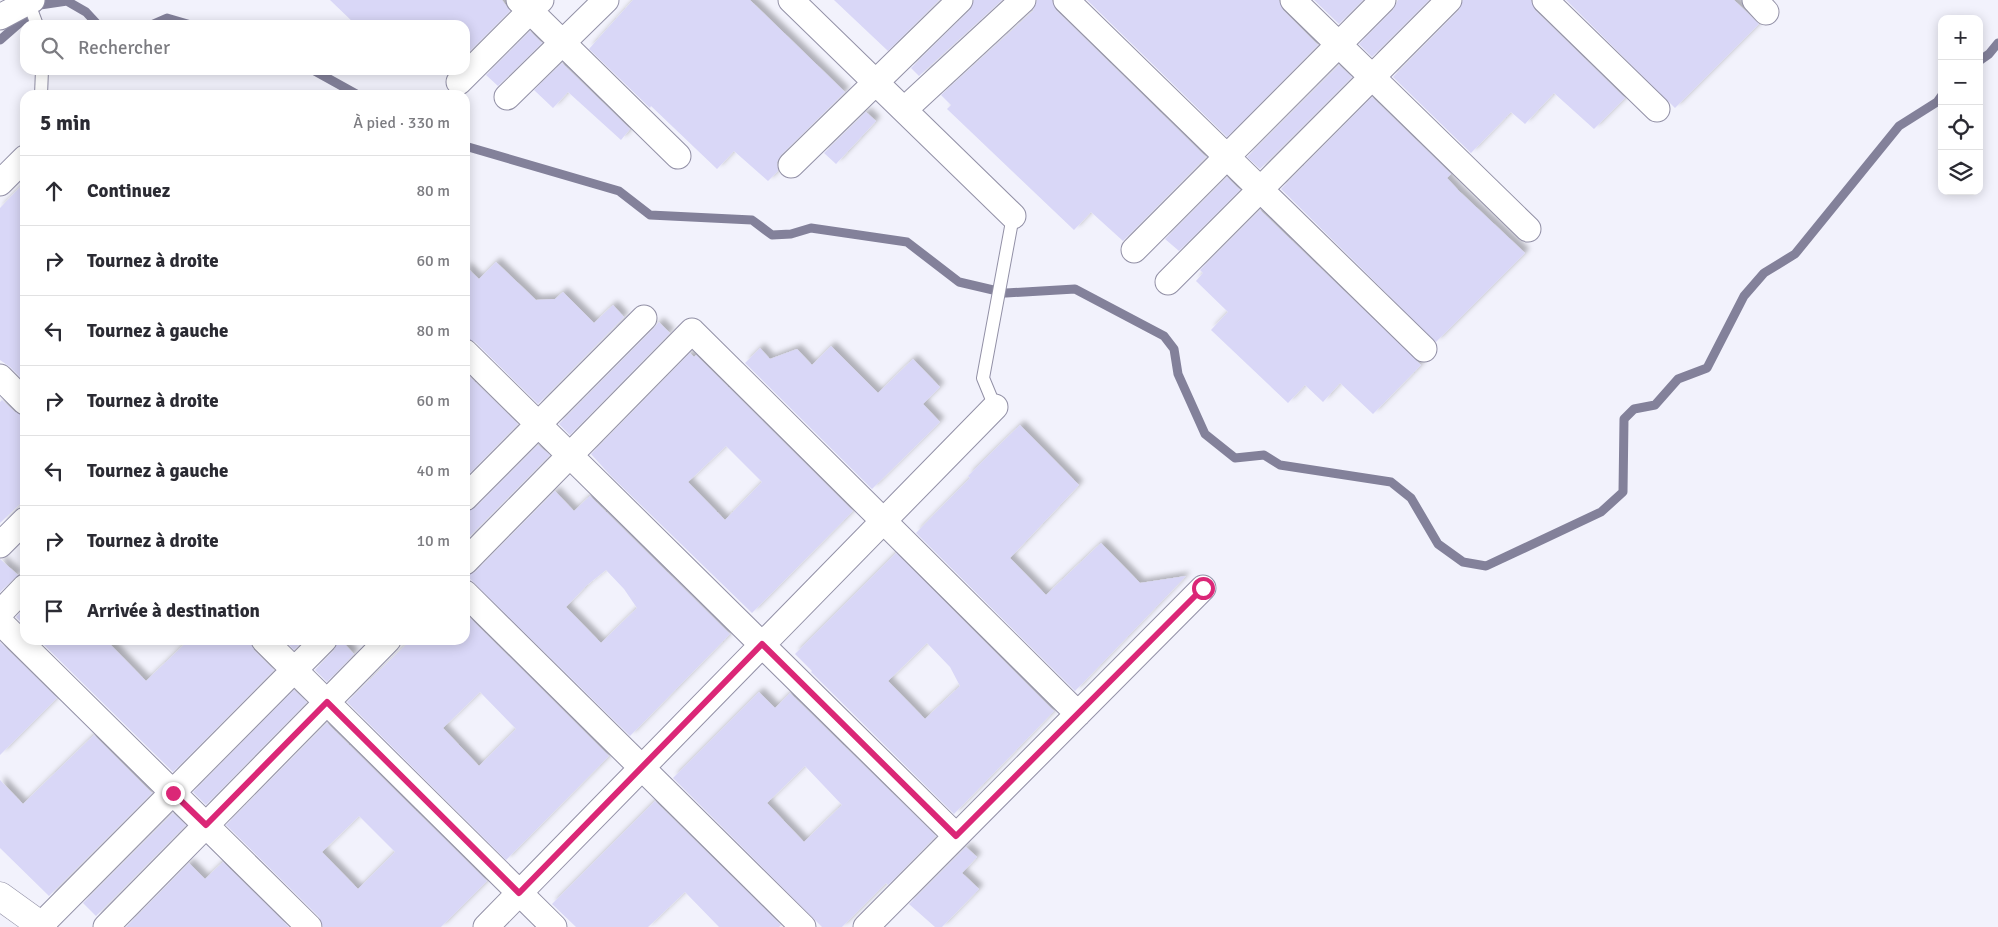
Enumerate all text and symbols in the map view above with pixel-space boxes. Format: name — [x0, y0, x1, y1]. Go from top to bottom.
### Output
map controls — [1938, 15, 1983, 195]
button: + — [1938, 15, 1983, 60]
search box — [20, 20, 470, 75]
icon: search — [38, 34, 66, 62]
text: Rechercher — [78, 36, 170, 60]
button: − — [1938, 60, 1983, 105]
button: locate — [1938, 105, 1983, 150]
text: 5 min — [40, 110, 91, 136]
text: À pied · 330 m — [353, 113, 450, 133]
button: layers — [1938, 150, 1983, 195]
icon: ahead — [40, 177, 68, 205]
text: Continuez — [87, 179, 170, 203]
text: 80 m — [416, 181, 450, 201]
icon: right — [40, 247, 68, 275]
text: Tournez à droite — [87, 249, 219, 273]
text: 60 m — [416, 251, 450, 271]
icon: left — [40, 317, 68, 345]
text: Tournez à gauche — [87, 319, 228, 343]
text: 80 m — [416, 321, 450, 341]
icon: right — [40, 387, 68, 415]
text: Tournez à droite — [87, 389, 219, 413]
text: 60 m — [416, 391, 450, 411]
icon: left — [40, 457, 68, 485]
text: Tournez à gauche — [87, 459, 228, 483]
text: 40 m — [416, 461, 450, 481]
icon: right — [40, 527, 68, 555]
text: Tournez à droite — [87, 529, 219, 553]
text: 10 m — [416, 531, 450, 551]
route start — [1192, 577, 1215, 600]
icon: arrive — [40, 597, 68, 625]
text: Arrivée à destination — [87, 599, 260, 623]
route end — [162, 782, 185, 805]

